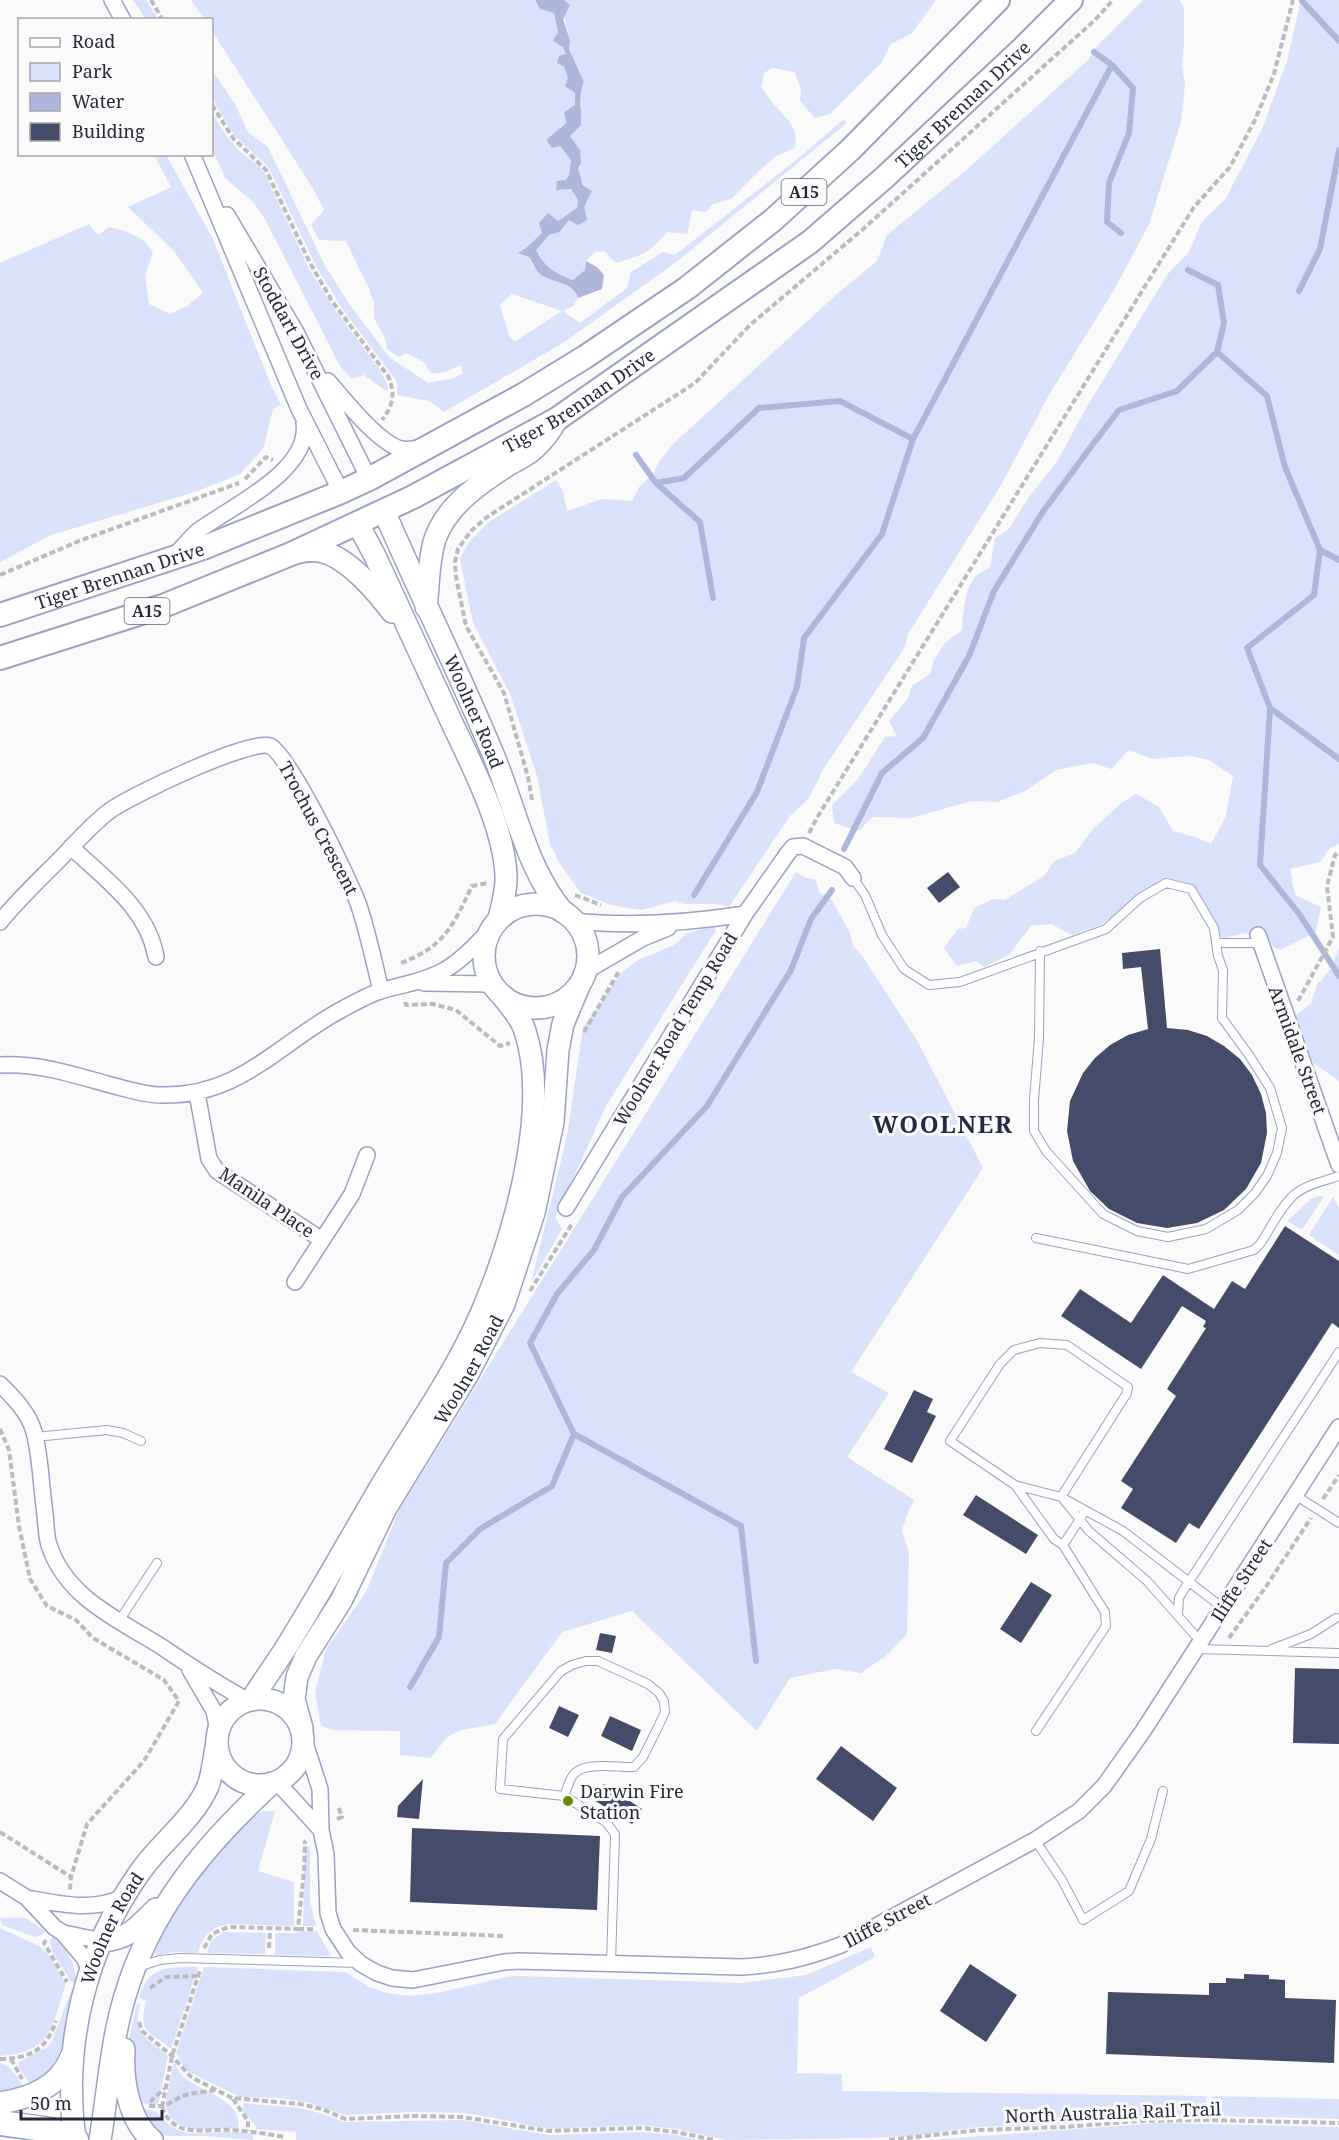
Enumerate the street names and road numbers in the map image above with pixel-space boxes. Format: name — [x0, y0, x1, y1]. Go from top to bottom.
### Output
street label: Tiger Brennan Drive — [890, 36, 1035, 173]
road number: A15 — [782, 179, 826, 205]
street label: Stoddart Drive — [248, 262, 330, 384]
street label: Tiger Brennan Drive — [499, 342, 659, 458]
street label: Tiger Brennan Drive — [32, 536, 207, 615]
road number: A15 — [124, 598, 170, 624]
street label: Woolner Road — [439, 651, 510, 772]
street label: Trochus Crescent — [274, 757, 364, 899]
street label: Woolner Road Temp Road — [607, 927, 743, 1131]
street label: Armidale Street — [1264, 982, 1332, 1118]
street label: Manila Place — [215, 1161, 319, 1243]
street label: Woolner Road — [428, 1310, 509, 1429]
street label: Iliffe Street — [1205, 1534, 1277, 1626]
street label: Woolner Road — [75, 1867, 149, 1987]
street label: Iliffe Street — [839, 1887, 935, 1953]
street label: North Australia Rail Trail — [1005, 2096, 1222, 2128]

